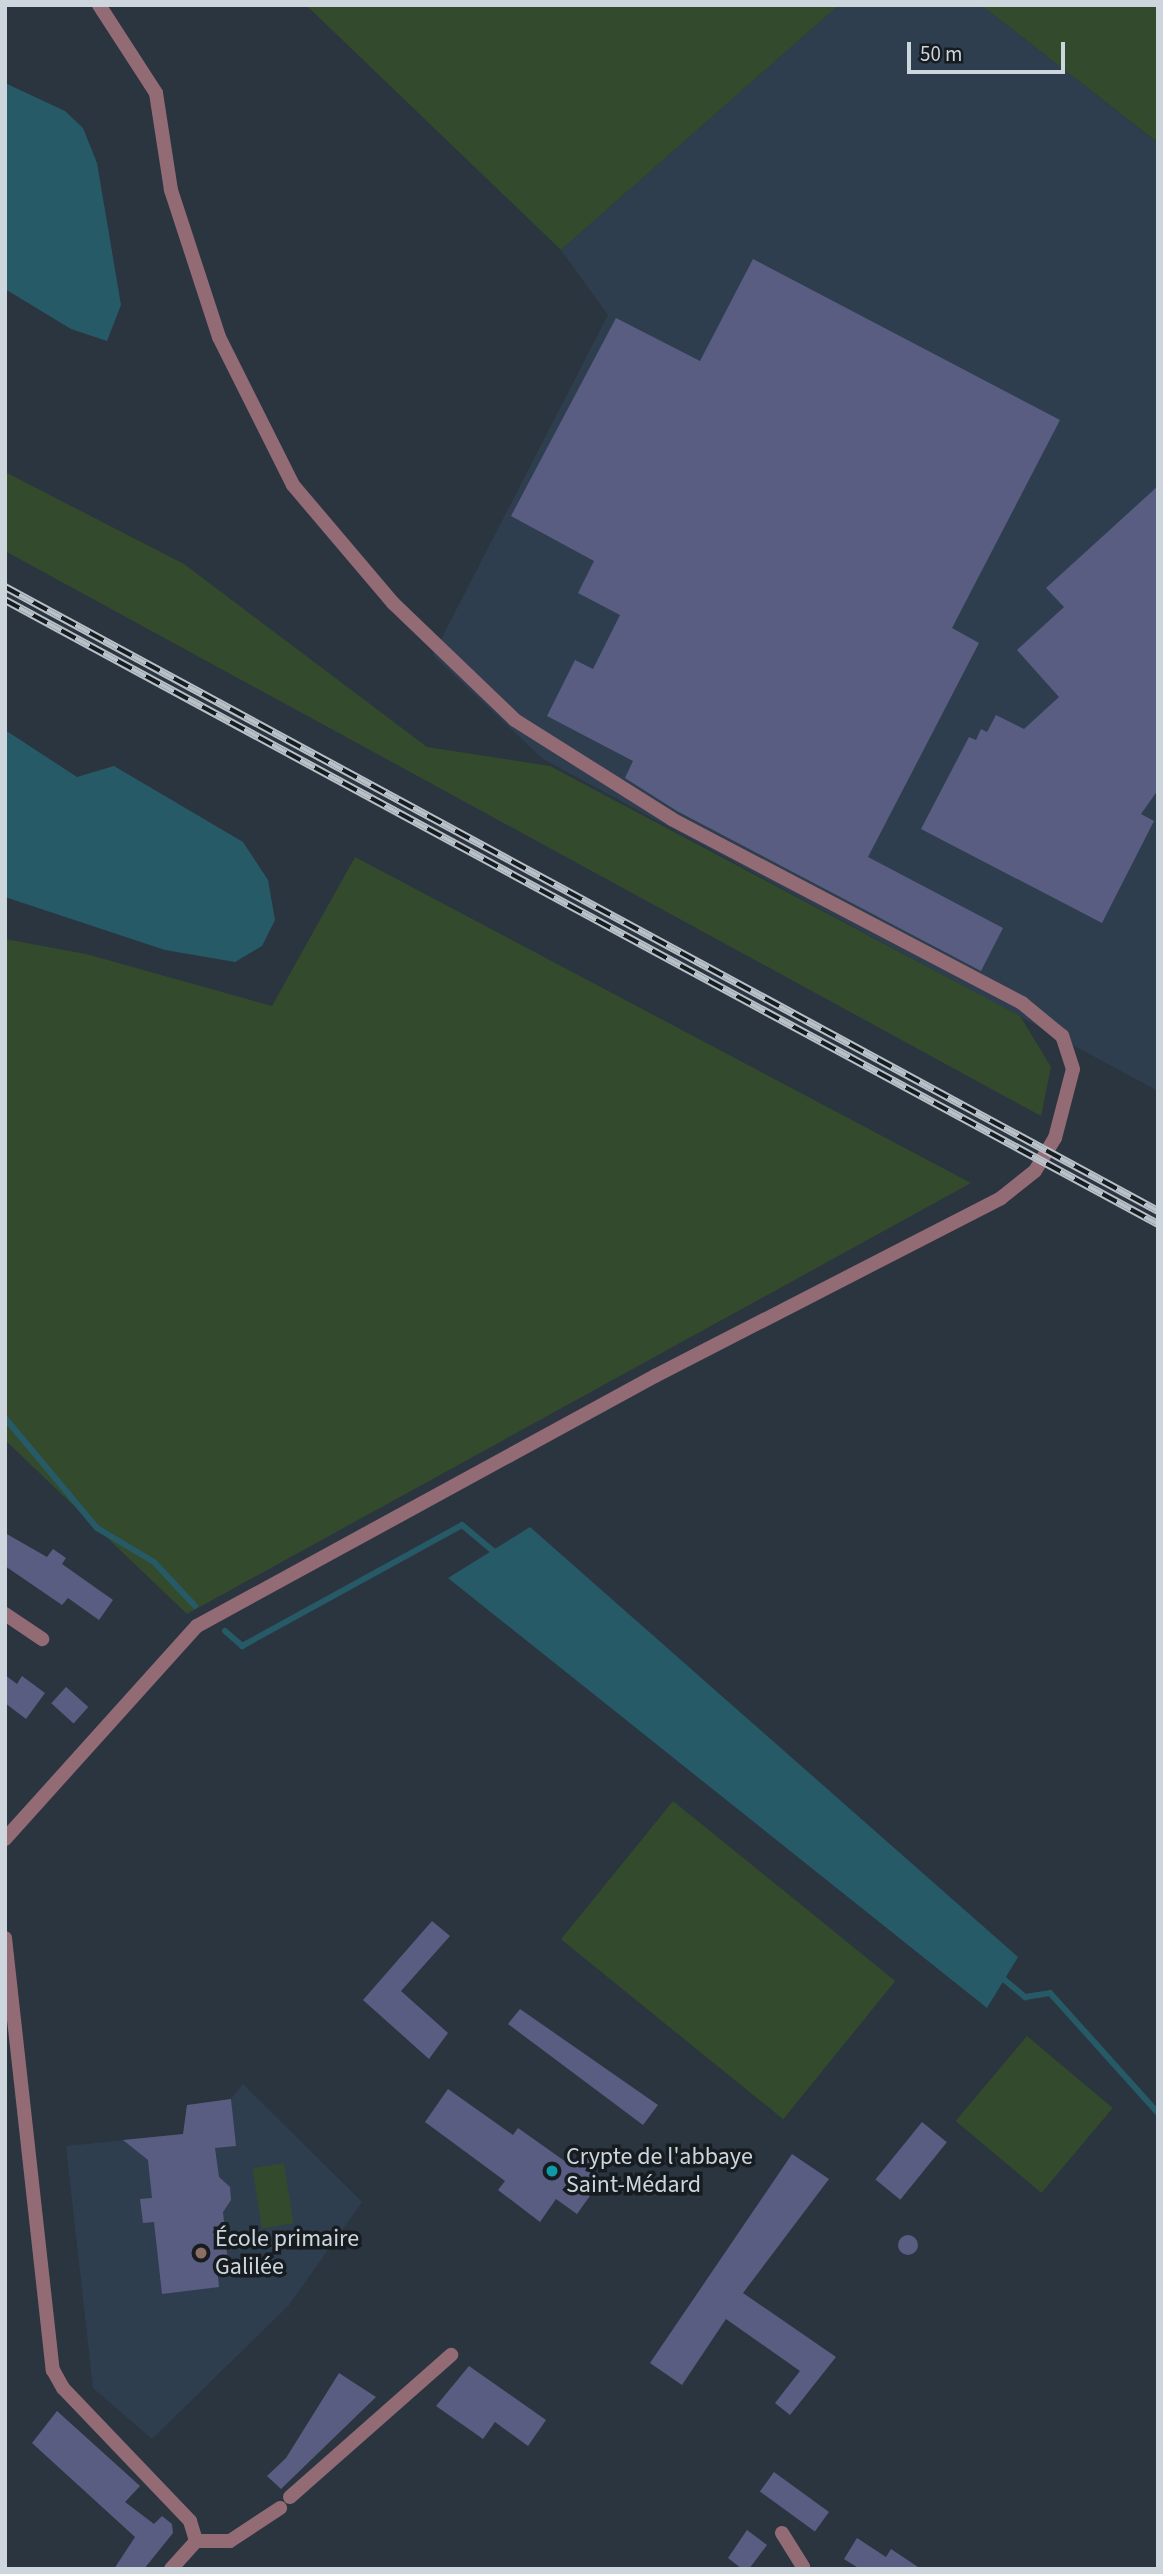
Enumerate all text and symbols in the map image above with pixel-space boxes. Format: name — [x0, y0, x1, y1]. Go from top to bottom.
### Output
scale bar — [911, 28, 1068, 72]
text: 50 m — [920, 39, 962, 69]
place label: Crypte de l'abbaye Saint-Médard — [566, 2143, 753, 2199]
marker: Crypte de l'abbaye Saint-Médard — [544, 2163, 560, 2179]
place label: École primaire Galilée — [215, 2225, 359, 2281]
marker: École primaire Galilée — [193, 2245, 209, 2261]

